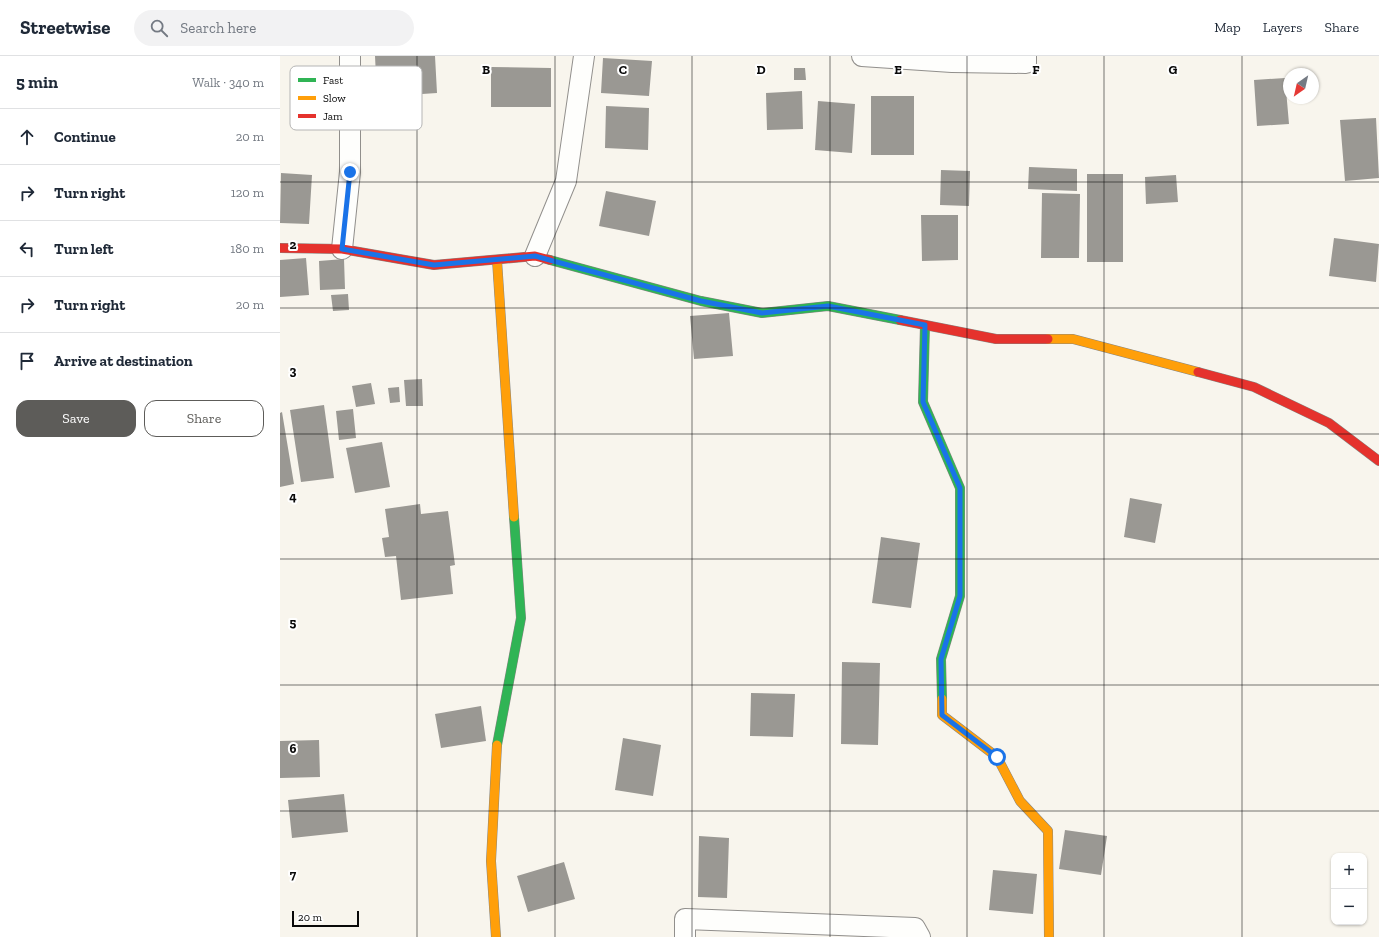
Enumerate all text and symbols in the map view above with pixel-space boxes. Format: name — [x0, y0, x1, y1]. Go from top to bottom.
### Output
search box — [134, 10, 414, 46]
text: Streetwise — [20, 16, 110, 39]
icon: search — [148, 17, 170, 39]
text: Search here — [180, 19, 256, 37]
text: Map — [1214, 19, 1241, 36]
text: Layers — [1263, 19, 1302, 36]
text: Share — [1324, 19, 1359, 36]
text: B — [482, 62, 490, 77]
text: C — [619, 62, 627, 77]
text: D — [756, 62, 766, 77]
text: E — [894, 62, 902, 77]
text: F — [1032, 62, 1040, 77]
text: G — [1169, 62, 1178, 77]
legend — [290, 66, 422, 130]
north arrow — [1283, 68, 1319, 104]
text: 5 min — [16, 72, 58, 92]
text: Fast — [323, 74, 344, 87]
text: Walk · 340 m — [192, 75, 264, 90]
text: Slow — [323, 92, 346, 105]
text: Jam — [323, 110, 343, 123]
icon: ahead — [16, 126, 38, 148]
text: Continue — [54, 128, 116, 146]
text: 20 m — [236, 129, 264, 144]
route end — [341, 163, 359, 181]
icon: right — [16, 182, 38, 204]
text: Turn right — [54, 184, 125, 202]
text: 120 m — [231, 185, 264, 200]
text: 2 — [290, 237, 297, 252]
icon: left — [16, 238, 38, 260]
text: Turn left — [54, 240, 114, 258]
text: 180 m — [230, 241, 264, 256]
icon: right — [16, 294, 38, 316]
text: Turn right — [54, 296, 125, 314]
text: 20 m — [236, 297, 264, 312]
icon: arrive — [16, 350, 38, 372]
text: Arrive at destination — [54, 352, 193, 370]
text: 3 — [290, 363, 297, 378]
button: Save — [16, 400, 136, 437]
button: Share — [144, 400, 264, 437]
text: 4 — [289, 489, 297, 504]
text: 5 — [290, 615, 297, 630]
text: 6 — [290, 741, 297, 756]
route start — [988, 748, 1006, 766]
map controls — [1331, 853, 1367, 925]
button: + — [1331, 853, 1367, 889]
text: 7 — [290, 867, 297, 882]
button: − — [1331, 889, 1367, 925]
scale bar — [292, 909, 359, 928]
text: 20 m — [298, 911, 322, 924]

